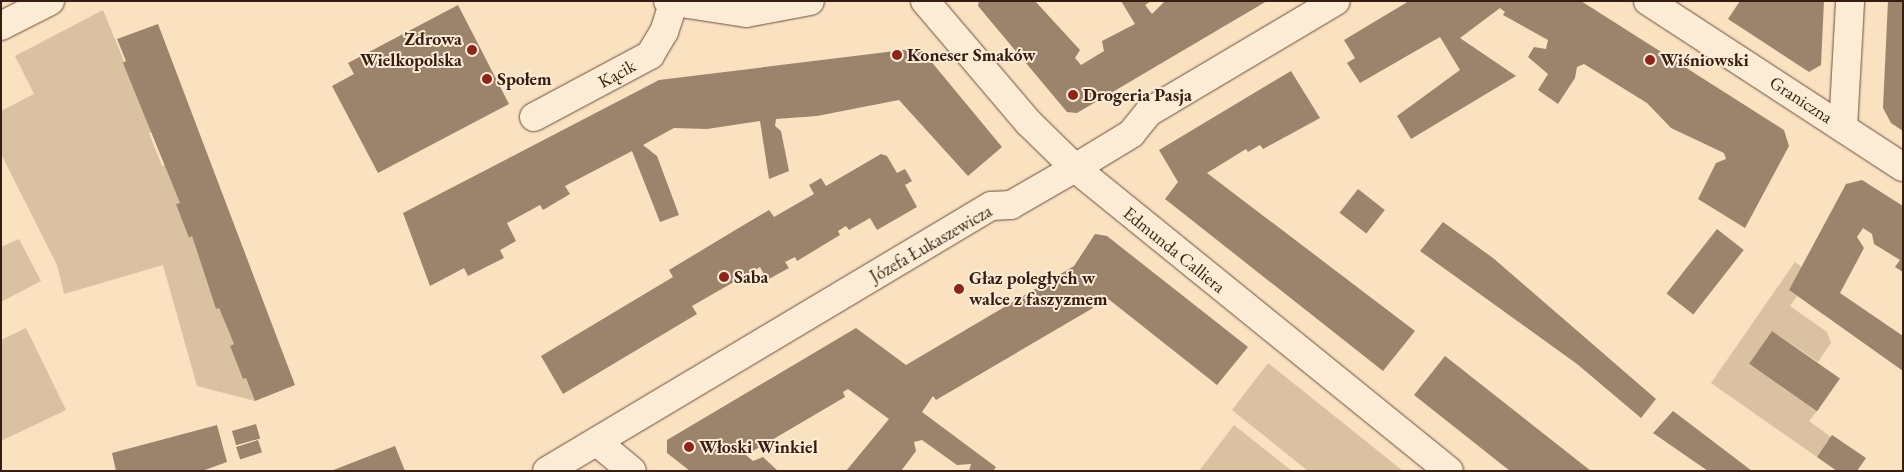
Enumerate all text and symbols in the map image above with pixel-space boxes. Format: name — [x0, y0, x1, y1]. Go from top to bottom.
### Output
place label: Zdrowa Wielkopolska — [360, 29, 462, 72]
marker: Zdrowa Wielkopolska — [466, 44, 478, 56]
place label: Koneser Smaków — [907, 44, 1036, 66]
marker: Koneser Smaków — [891, 49, 903, 61]
place label: Wiśniowski — [1660, 49, 1749, 71]
marker: Wiśniowski — [1644, 54, 1656, 66]
street label: Kącik — [594, 55, 640, 93]
place label: Społem — [497, 68, 552, 90]
street label: Graniczna — [1766, 72, 1836, 128]
marker: Społem — [481, 73, 493, 85]
place label: Drogeria Pasja — [1083, 84, 1192, 106]
marker: Drogeria Pasja — [1067, 89, 1079, 101]
street label: Józefa Łukaszewicza — [866, 200, 996, 288]
street label: Edmunda Calliera — [1119, 202, 1229, 298]
place label: Saba — [734, 266, 768, 288]
place label: Głaz poległych w walce z faszyzmem — [969, 268, 1108, 310]
marker: Saba — [718, 271, 730, 283]
marker: Głaz poległych w walce z faszyzmem — [953, 283, 965, 295]
place label: Włoski Winkiel — [699, 436, 818, 458]
marker: Włoski Winkiel — [683, 441, 695, 453]

